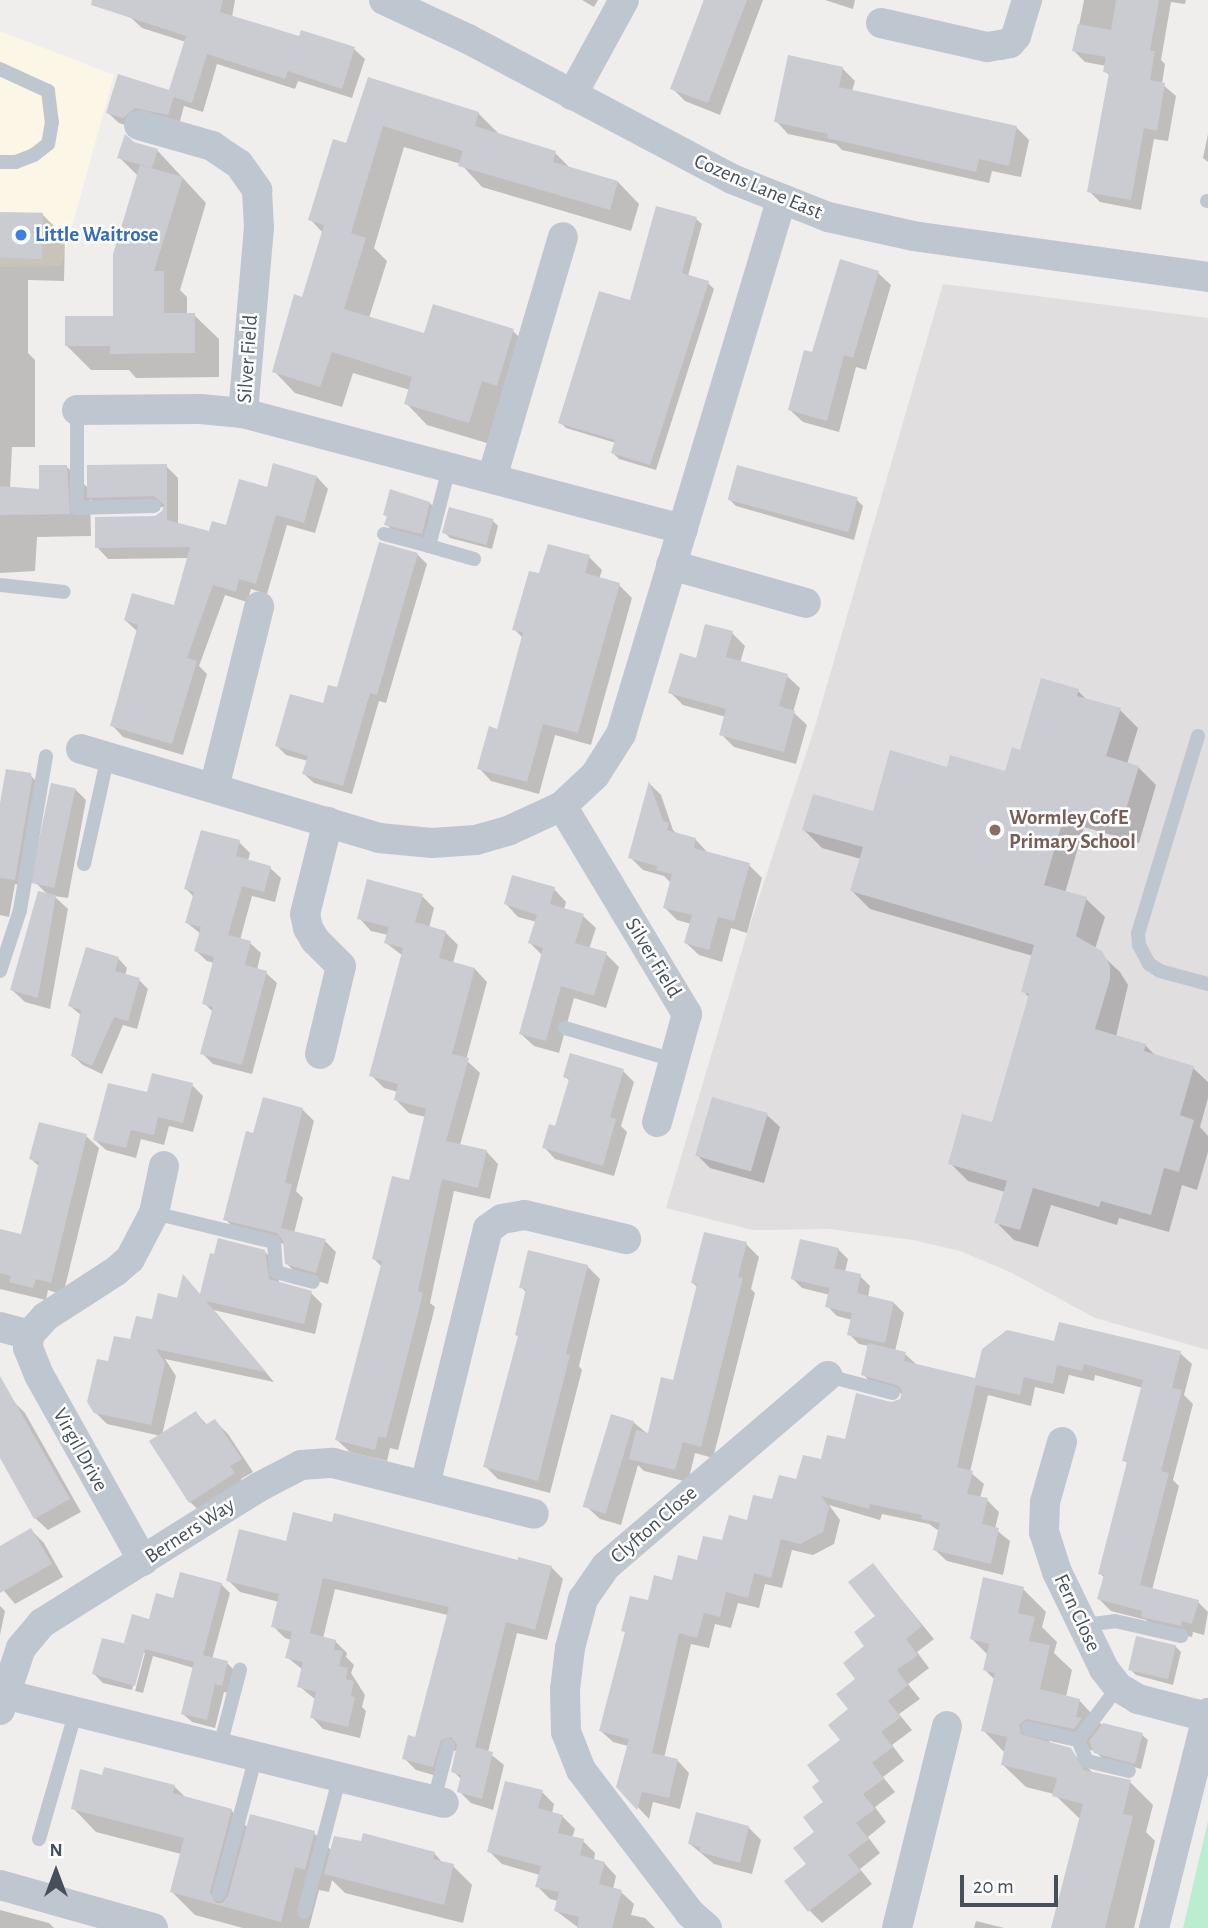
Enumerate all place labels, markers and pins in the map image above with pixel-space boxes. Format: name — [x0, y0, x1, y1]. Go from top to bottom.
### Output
place label: Little Waitrose — [35, 222, 158, 248]
marker: Little Waitrose — [13, 227, 29, 243]
place label: Wormley CofE Primary School — [1009, 805, 1136, 855]
marker: Wormley CofE Primary School — [987, 822, 1003, 838]

